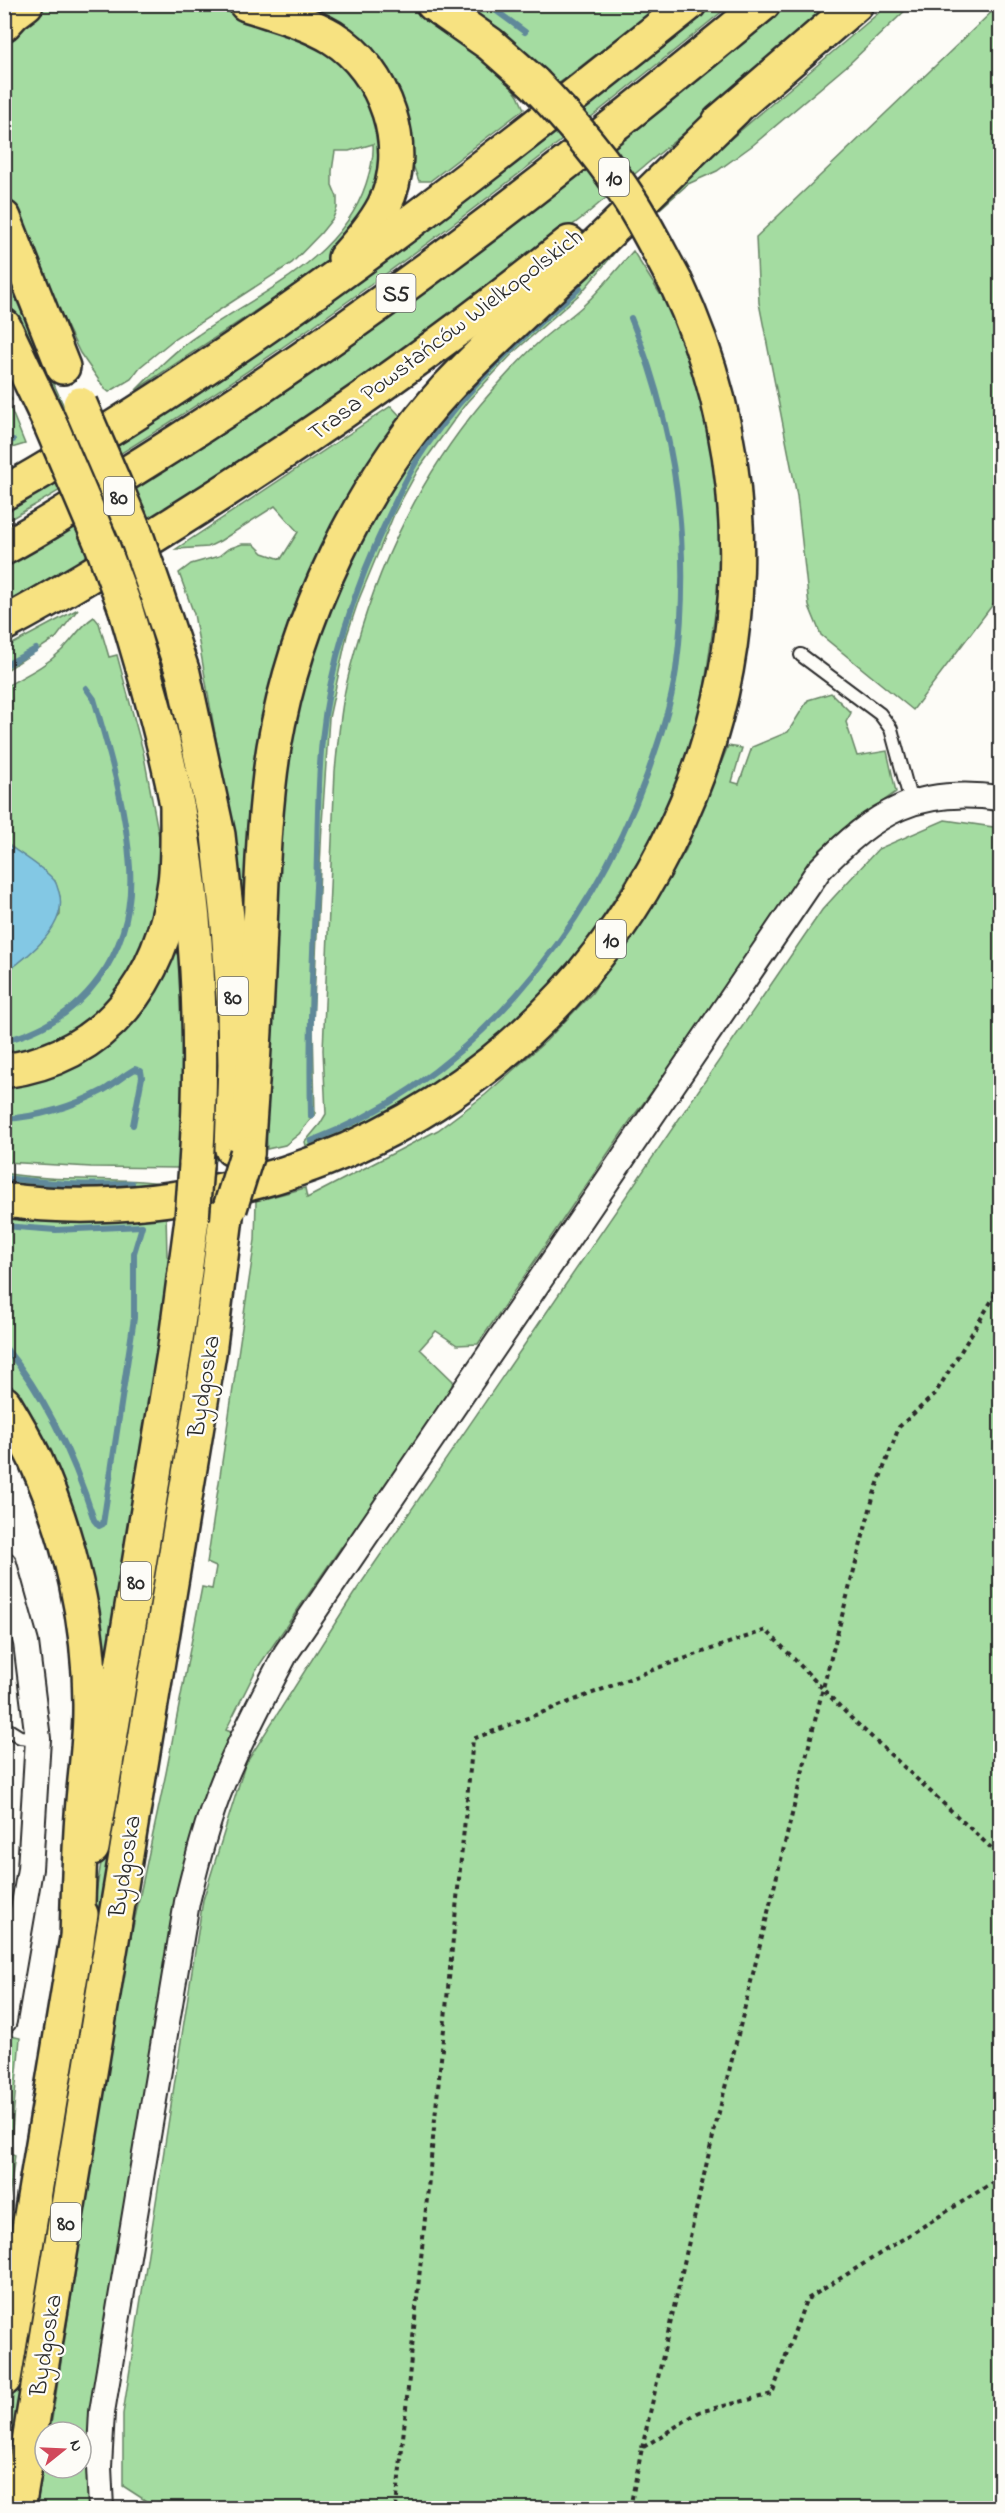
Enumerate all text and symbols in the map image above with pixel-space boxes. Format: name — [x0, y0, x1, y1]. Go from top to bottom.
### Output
road number: 10 — [599, 158, 629, 196]
street label: Trasa Powstańców Wielkopolskich — [302, 221, 591, 451]
road number: S5 — [376, 274, 416, 312]
road number: 80 — [104, 477, 134, 515]
road number: 10 — [596, 920, 626, 958]
road number: 80 — [218, 977, 248, 1015]
street label: Bydgoska — [180, 1333, 232, 1441]
road number: 80 — [121, 1562, 151, 1600]
street label: Bydgoska — [101, 1813, 153, 1921]
road number: 80 — [51, 2203, 81, 2241]
street label: Bydgoska — [22, 2292, 74, 2400]
north arrow — [33, 2420, 93, 2480]
text: N — [62, 2437, 89, 2455]

